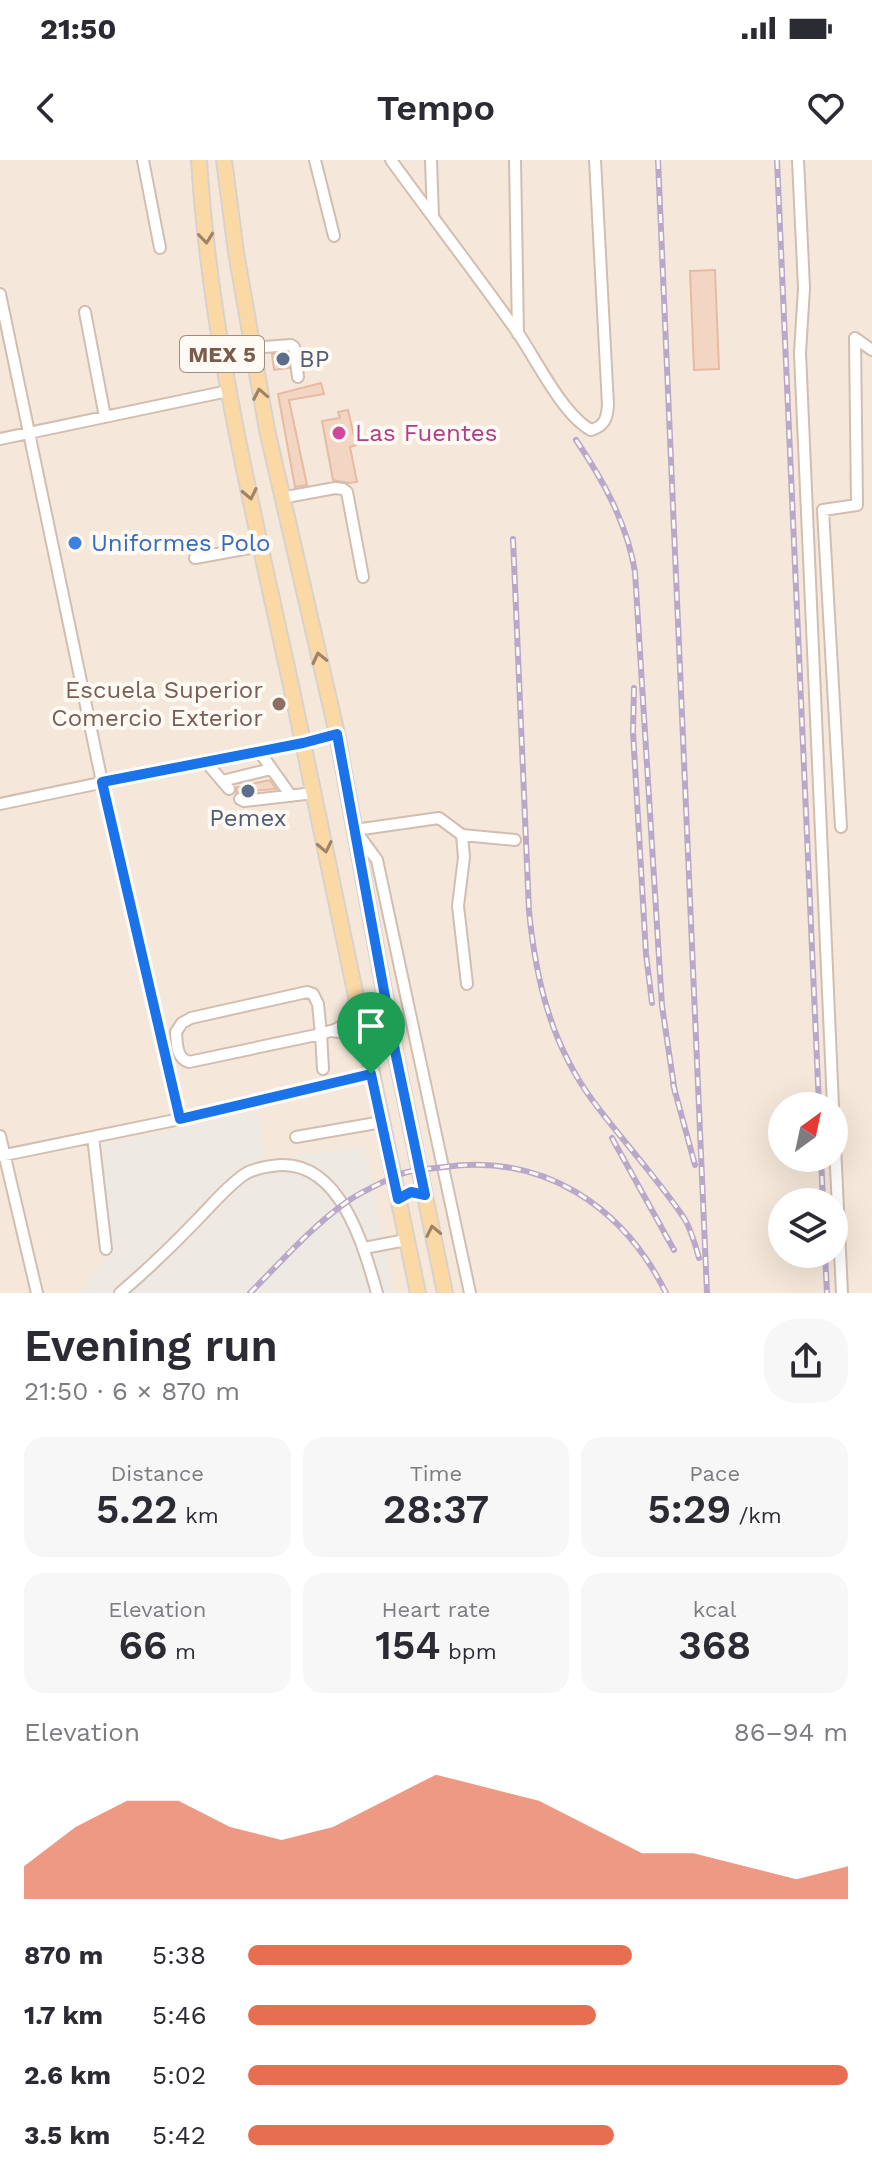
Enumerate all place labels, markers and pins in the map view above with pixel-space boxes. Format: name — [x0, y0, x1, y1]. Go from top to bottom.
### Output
place label: BP — [299, 345, 329, 373]
marker: BP — [274, 350, 292, 368]
place label: Las Fuentes — [355, 419, 497, 447]
marker: Las Fuentes — [330, 424, 348, 442]
place label: Uniformes Polo — [91, 529, 271, 557]
marker: Uniformes Polo — [66, 534, 84, 552]
place label: Escuela Superior Comercio Exterior — [51, 676, 263, 732]
marker: Escuela Superior Comercio Exterior — [270, 695, 288, 713]
marker: Pemex — [239, 782, 257, 800]
place label: Pemex — [209, 804, 287, 832]
pin — [337, 992, 405, 1074]

